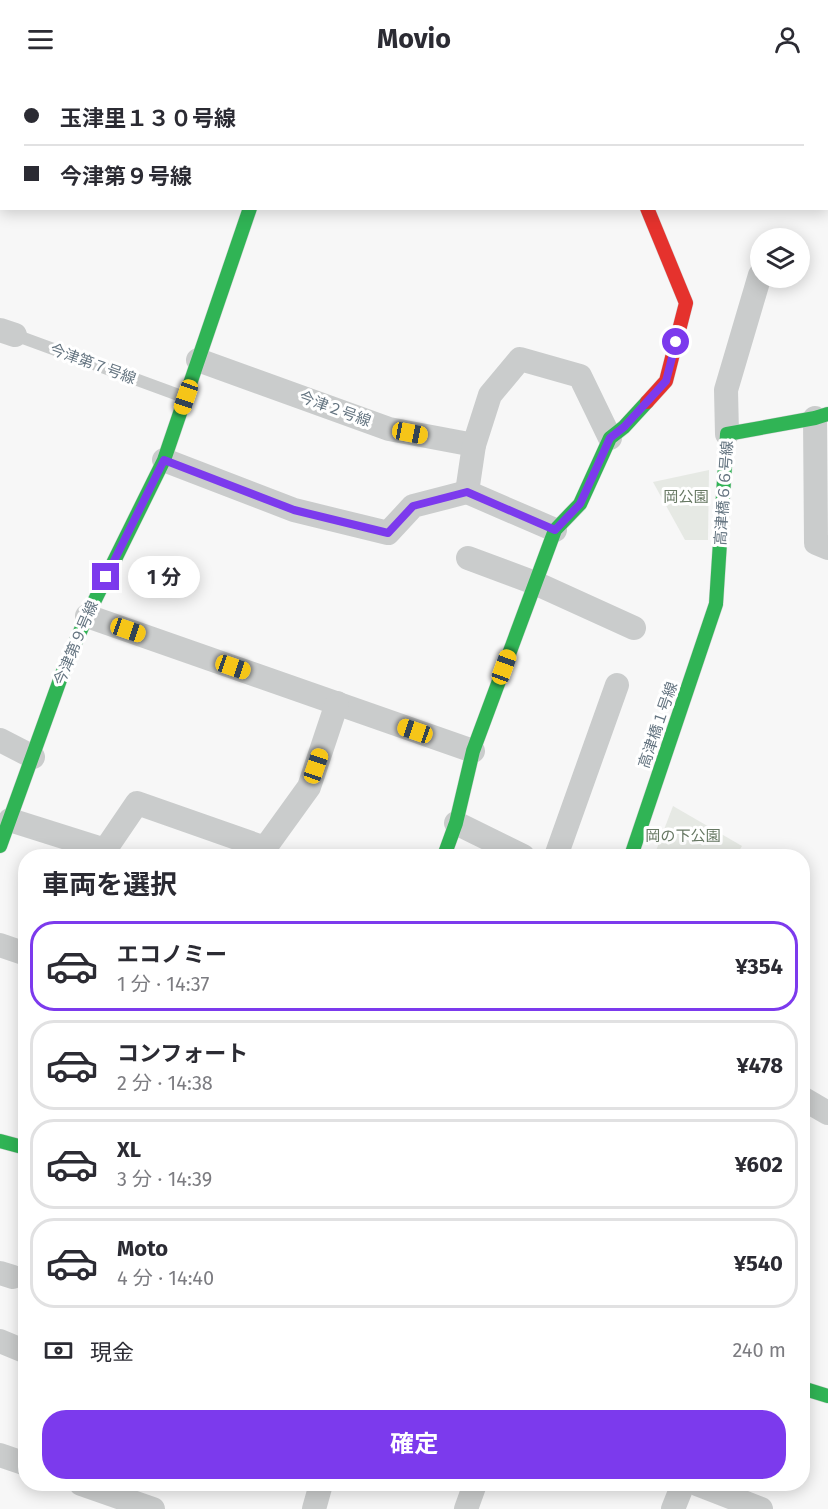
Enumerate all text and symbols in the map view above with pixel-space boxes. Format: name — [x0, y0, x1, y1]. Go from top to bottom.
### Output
icon: menu — [24, 23, 57, 56]
text: Movio — [377, 23, 451, 55]
icon: person — [771, 23, 804, 56]
text: 玉津里１３０号線 — [60, 105, 236, 132]
text: 今津第９号線 — [60, 163, 192, 190]
map controls — [750, 228, 810, 288]
button: layers — [750, 228, 810, 288]
route start — [662, 328, 689, 355]
street label: 今津第７号線 — [48, 340, 138, 388]
car — [172, 377, 200, 417]
street label: 今津２号線 — [297, 388, 373, 430]
car — [391, 421, 429, 445]
street label: 高津橋６６号線 — [711, 440, 737, 546]
park label: 岡公園 — [663, 488, 709, 506]
callout: 1 分 — [127, 556, 199, 598]
route end — [92, 563, 119, 590]
text: 1 分 — [147, 565, 181, 589]
street label: 今津第９号線 — [50, 598, 102, 688]
car — [108, 616, 148, 644]
car — [489, 647, 519, 687]
car — [213, 653, 253, 681]
street label: 高津橋１号線 — [635, 680, 681, 770]
car — [395, 717, 435, 745]
car — [302, 746, 330, 786]
park label: 岡の下公園 — [645, 827, 721, 845]
text: 車両を選択 — [42, 869, 177, 901]
icon: car — [45, 939, 99, 993]
text: エコノミー — [117, 941, 227, 968]
text: ¥354 — [735, 953, 783, 980]
text: 1 分 · 14:37 — [117, 972, 209, 996]
icon: car — [45, 1038, 99, 1092]
text: コンフォート — [117, 1040, 248, 1067]
text: ¥478 — [736, 1052, 783, 1079]
text: 2 分 · 14:38 — [117, 1071, 213, 1095]
text: XL — [117, 1136, 141, 1163]
icon: car — [45, 1137, 99, 1191]
text: ¥602 — [735, 1151, 783, 1178]
text: 3 分 · 14:39 — [117, 1167, 212, 1191]
text: Moto — [117, 1235, 168, 1262]
icon: car — [45, 1236, 99, 1290]
text: ¥540 — [734, 1250, 783, 1277]
text: 4 分 · 14:40 — [117, 1266, 214, 1290]
icon: cash — [42, 1334, 75, 1367]
text: 240 m — [732, 1338, 786, 1362]
text: 現金 — [90, 1339, 134, 1366]
button: 確定 — [42, 1410, 786, 1479]

